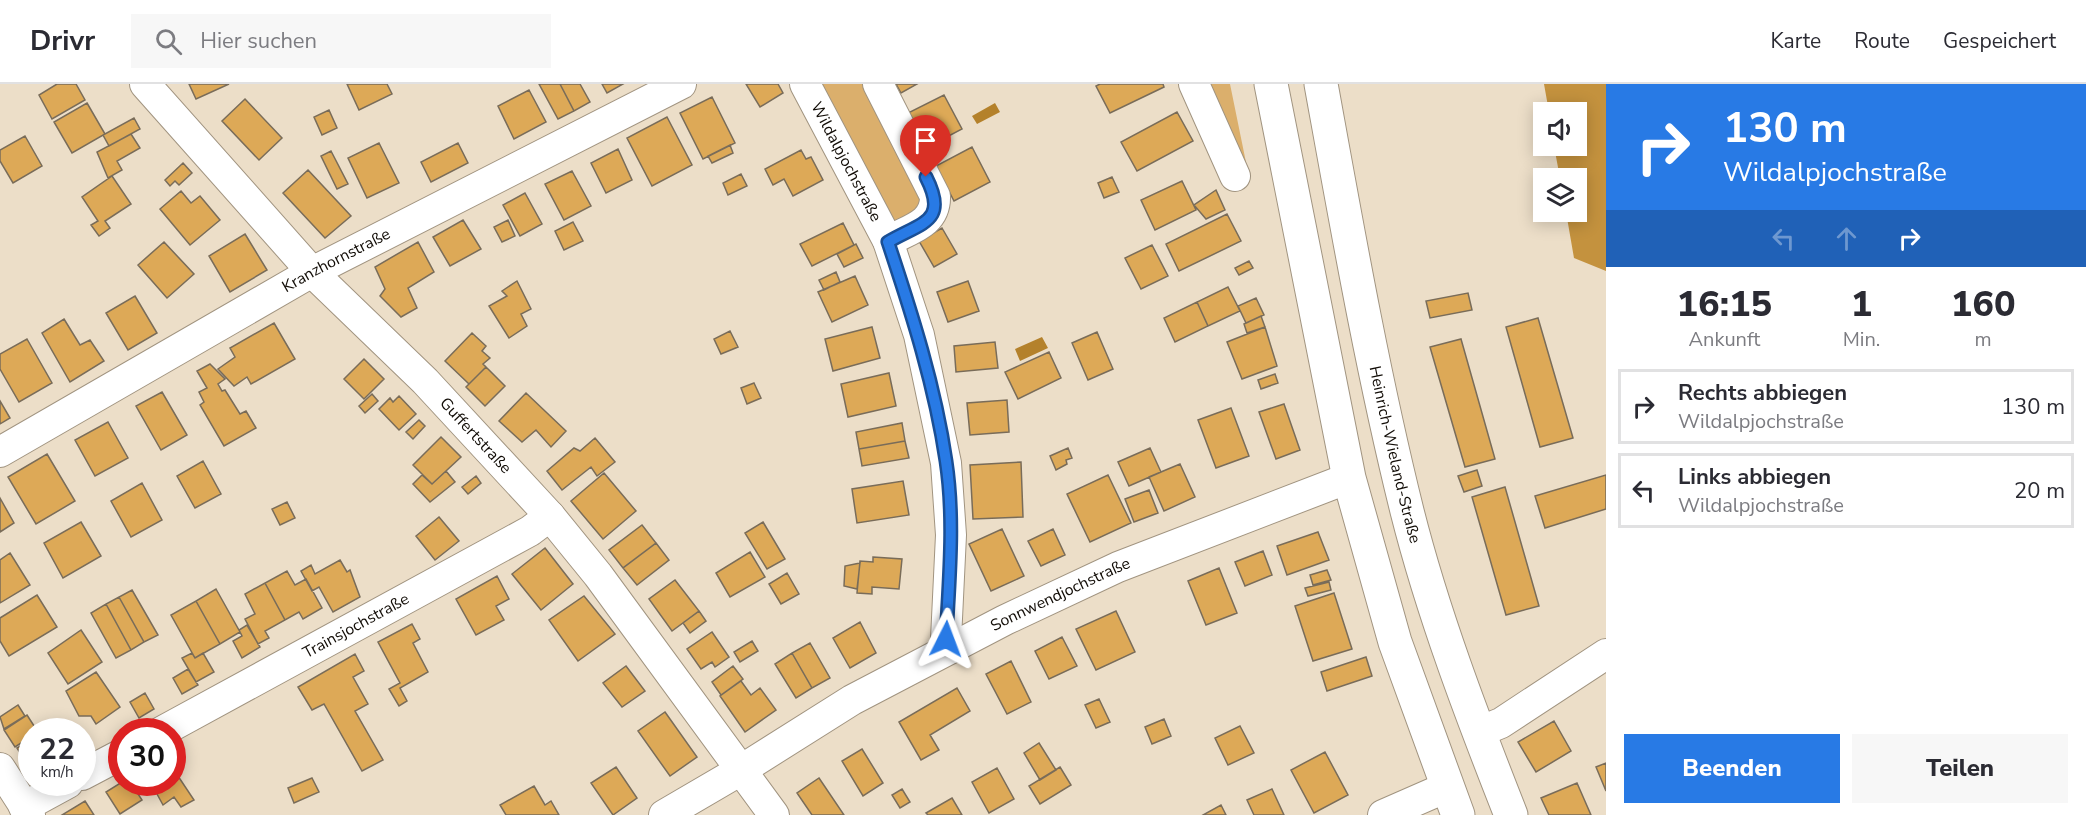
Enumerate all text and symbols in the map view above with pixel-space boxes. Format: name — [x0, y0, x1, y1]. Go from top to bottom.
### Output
search box — [131, 14, 551, 68]
text: Drivr — [30, 22, 95, 60]
icon: search — [152, 25, 185, 58]
text: Hier suchen — [200, 26, 317, 56]
text: Karte — [1771, 27, 1821, 55]
text: Route — [1854, 27, 1910, 55]
text: Gespeichert — [1943, 27, 2056, 55]
street label: Wildalpjochstraße — [805, 98, 887, 226]
text: 130 m — [1723, 100, 1847, 157]
map controls — [1533, 102, 1587, 222]
button: sound — [1533, 102, 1587, 156]
icon: right — [1624, 108, 1702, 186]
pin — [900, 115, 951, 177]
icon: arrive — [909, 124, 942, 157]
text: Wildalpjochstraße — [1723, 154, 1947, 191]
button: layers — [1533, 168, 1587, 222]
icon: left — [1767, 222, 1800, 255]
icon: ahead — [1830, 222, 1863, 255]
icon: right — [1893, 222, 1926, 255]
street label: Kranzhornstraße — [278, 223, 394, 298]
text: 16:15 — [1676, 280, 1772, 329]
text: 1 — [1851, 280, 1872, 329]
text: 160 — [1951, 280, 2016, 329]
text: Ankunft — [1688, 326, 1760, 353]
text: Min. — [1843, 326, 1880, 353]
text: m — [1975, 326, 1992, 353]
street label: Heinrich-Wieland-Straße — [1364, 364, 1426, 546]
text: Rechts abbiegen — [1678, 378, 1847, 408]
icon: right — [1627, 390, 1660, 423]
text: 130 m — [2001, 392, 2065, 422]
street label: Guffertstraße — [435, 393, 517, 479]
text: Wildalpjochstraße — [1678, 408, 1844, 435]
text: Links abbiegen — [1678, 462, 1831, 492]
icon: left — [1627, 474, 1660, 507]
text: 20 m — [2014, 476, 2065, 506]
text: Wildalpjochstraße — [1678, 492, 1844, 519]
street label: Sonnwendjochstraße — [987, 552, 1133, 637]
street label: Trainsjochstraße — [299, 588, 413, 664]
position arrow — [914, 607, 978, 671]
speed limit sign: 30 — [108, 718, 186, 796]
text: 22 — [39, 729, 75, 770]
button: Beenden — [1624, 734, 1840, 803]
button: Teilen — [1852, 734, 2068, 803]
text: km/h — [40, 762, 74, 782]

